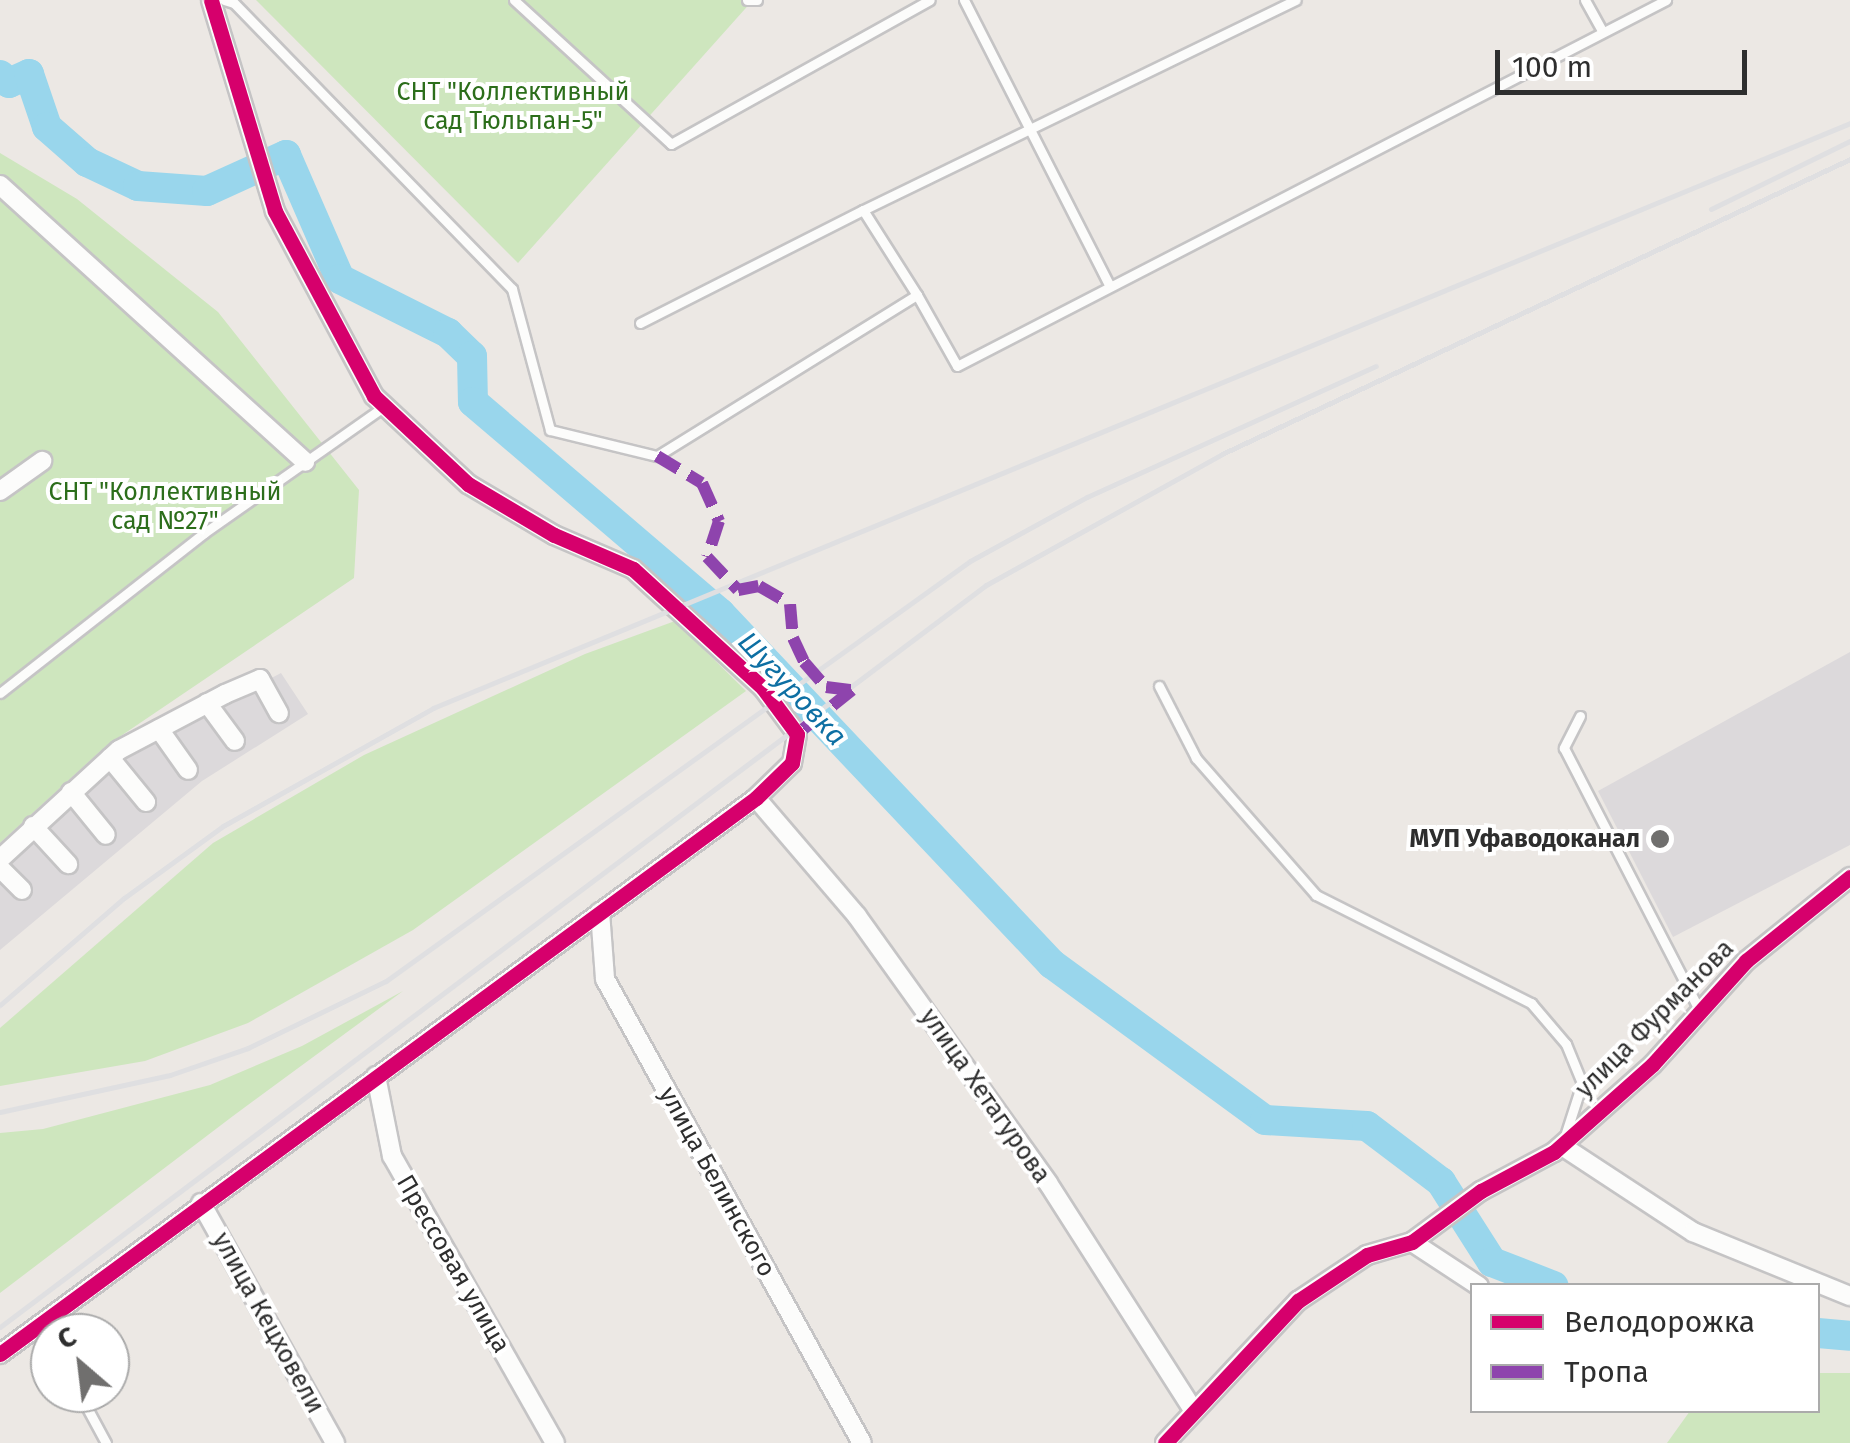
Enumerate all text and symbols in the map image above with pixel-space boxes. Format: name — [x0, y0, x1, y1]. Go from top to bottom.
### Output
scale bar — [1500, 30, 1752, 92]
text: 100 m — [1512, 49, 1592, 85]
park label: СНТ "Коллективный сад Тюльпан-5" — [396, 78, 630, 137]
park label: СНТ "Коллективный сад №27" — [48, 478, 282, 537]
water label: Шугуровка — [731, 625, 853, 753]
place label: МУП Уфаводоканал — [1410, 824, 1640, 854]
marker: МУП Уфаводоканал — [1649, 828, 1671, 850]
street label: улица Фурманова — [1570, 934, 1740, 1104]
street label: улица Хетагурова — [914, 1003, 1056, 1189]
street label: улица Белинского — [652, 1082, 782, 1282]
street label: Прессовая улица — [390, 1170, 516, 1358]
street label: улица Кецховели — [206, 1227, 330, 1419]
legend — [1470, 1283, 1820, 1413]
text: Велодорожка — [1564, 1304, 1755, 1340]
north arrow — [30, 1313, 130, 1413]
text: С — [52, 1319, 81, 1356]
text: Тропа — [1564, 1354, 1649, 1390]

